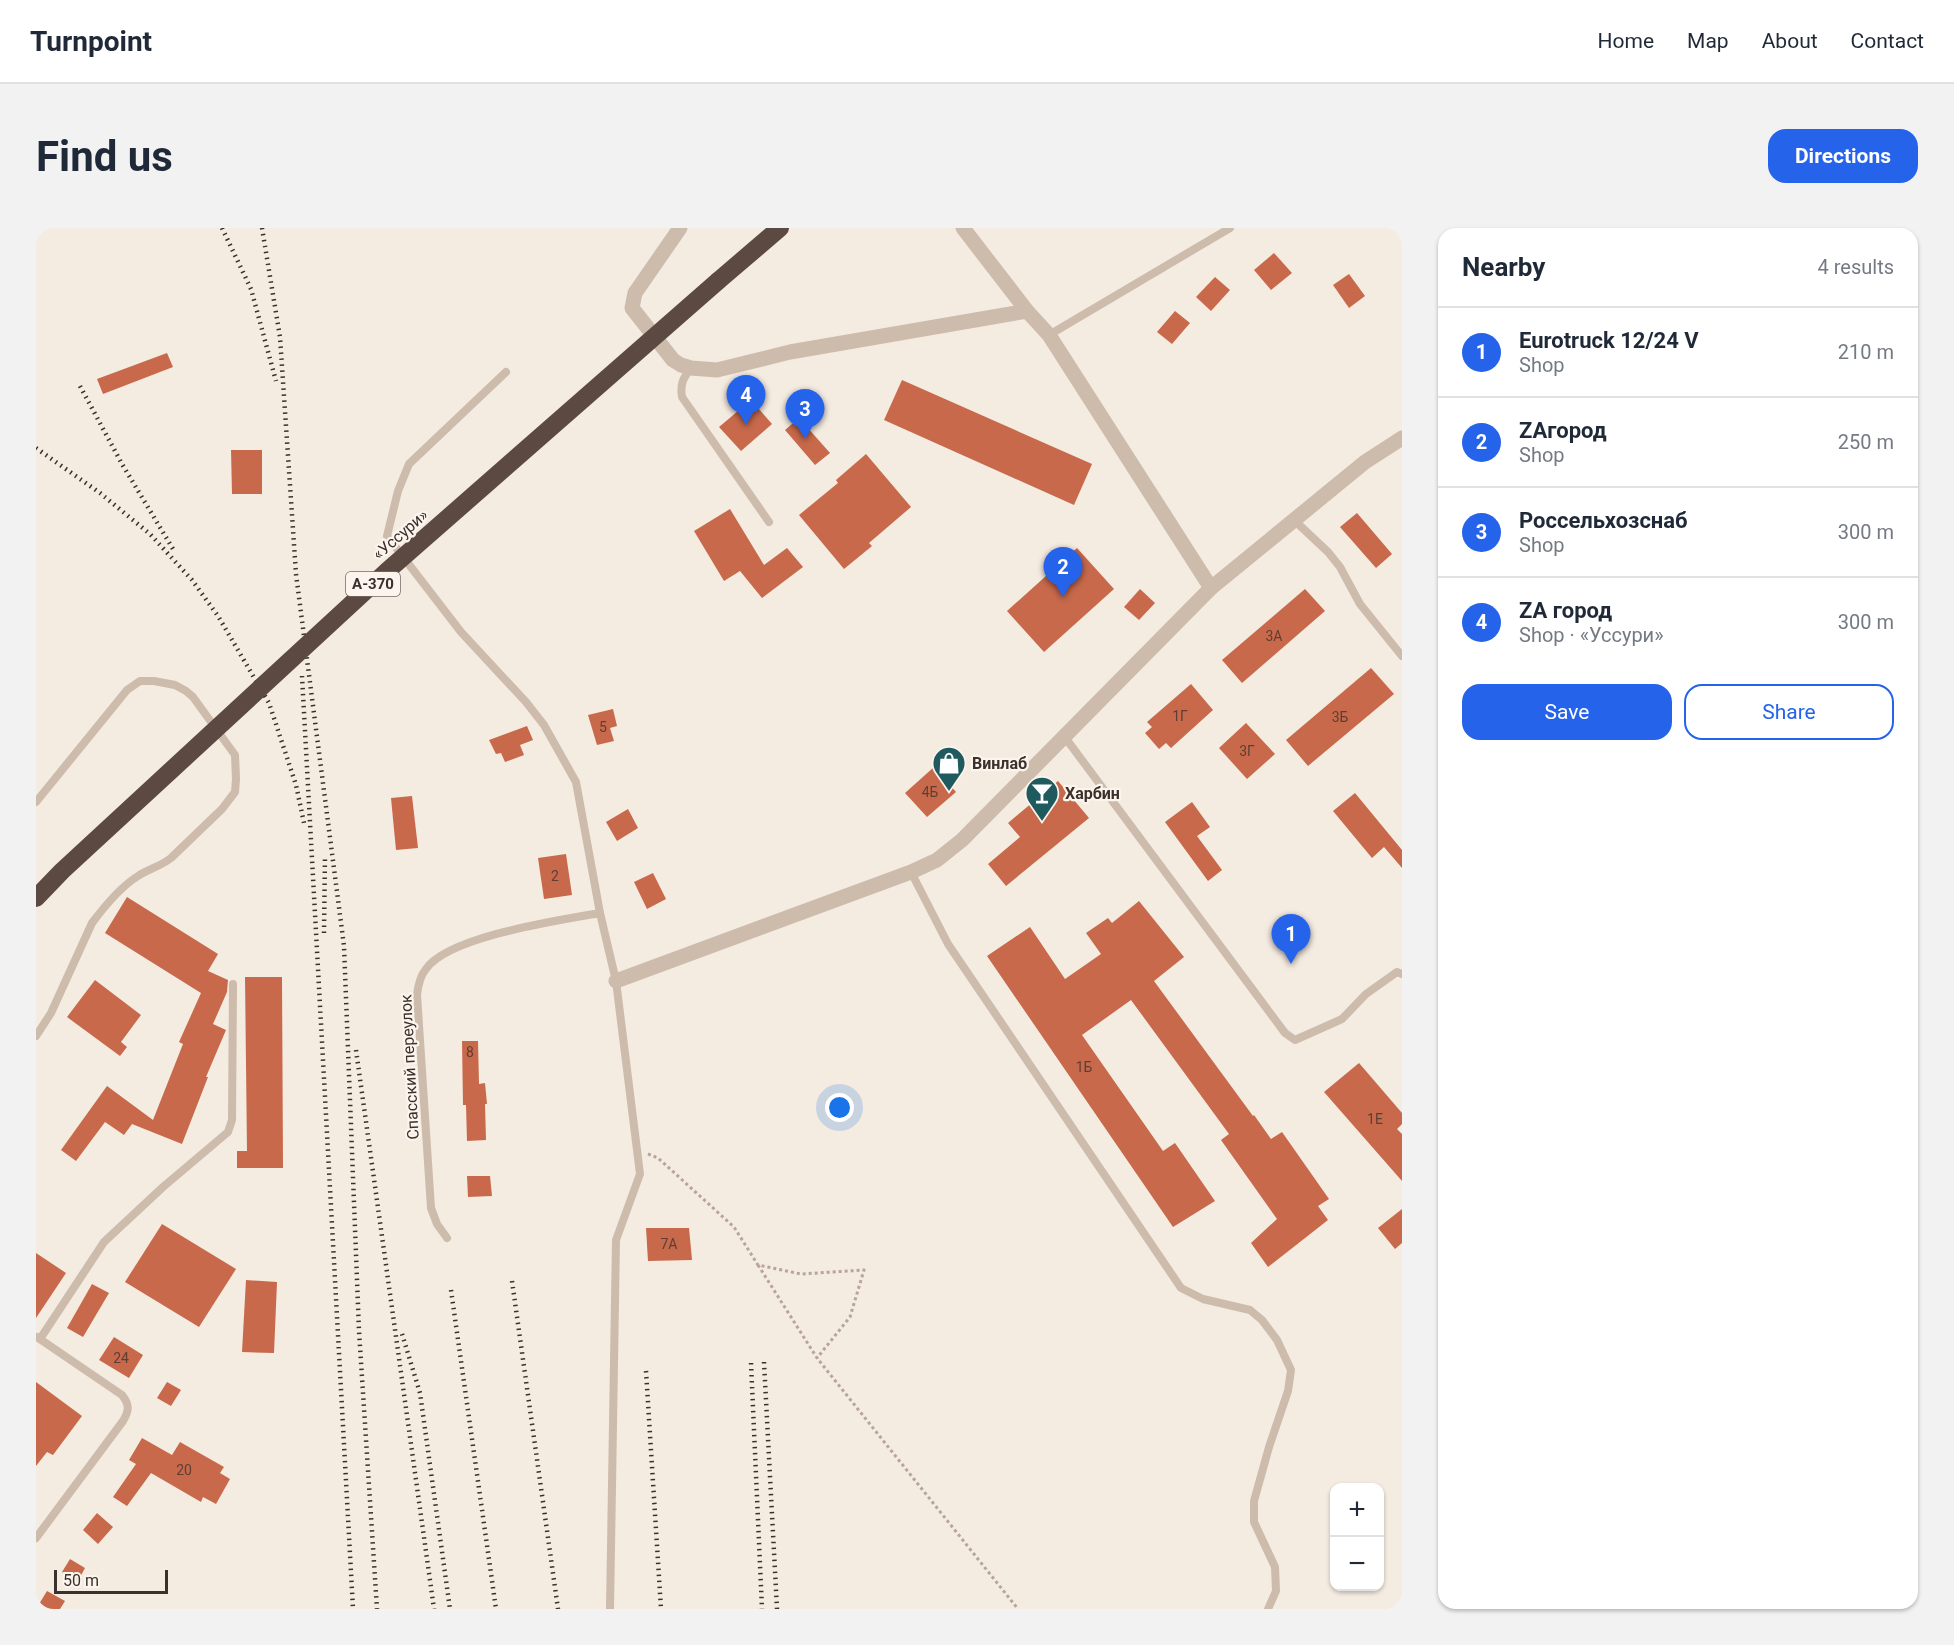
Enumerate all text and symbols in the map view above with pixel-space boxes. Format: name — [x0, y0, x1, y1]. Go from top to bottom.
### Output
text: Turnpoint — [30, 25, 152, 58]
text: Home — [1598, 29, 1654, 53]
text: Map — [1687, 29, 1729, 53]
text: About — [1762, 29, 1818, 53]
text: Contact — [1851, 29, 1924, 53]
button: Directions — [1768, 129, 1918, 183]
text: Find us — [36, 132, 173, 181]
text: Nearby — [1462, 252, 1545, 282]
text: 4 results — [1818, 255, 1894, 279]
text: Eurotruck 12/24 V — [1519, 328, 1699, 353]
text: 1 — [1476, 340, 1487, 364]
text: 210 m — [1838, 340, 1894, 364]
text: Shop — [1519, 353, 1565, 377]
pin: 4 — [726, 376, 766, 425]
pin: 3 — [786, 390, 824, 439]
text: ZAгород — [1519, 418, 1607, 443]
text: 2 — [1476, 430, 1487, 454]
text: 250 m — [1838, 430, 1894, 454]
text: Shop — [1519, 443, 1565, 467]
street label: «Уссури» — [369, 505, 432, 564]
text: Россельхозснаб — [1519, 508, 1688, 533]
text: 3 — [1476, 520, 1487, 544]
text: 300 m — [1838, 520, 1894, 544]
text: Shop — [1519, 533, 1565, 557]
pin: 2 — [1044, 548, 1082, 597]
road number: А-370 — [346, 572, 400, 596]
text: ZA город — [1519, 598, 1612, 623]
text: 4 — [1476, 610, 1487, 634]
text: 300 m — [1838, 610, 1894, 634]
text: Shop · «Уссури» — [1519, 623, 1664, 647]
house number: 3А — [1265, 628, 1283, 644]
button: Save — [1462, 684, 1672, 740]
button: Share — [1684, 684, 1894, 740]
house number: 1Г — [1172, 708, 1188, 724]
house number: 3Б — [1332, 709, 1349, 725]
house number: 5 — [599, 719, 607, 735]
house number: 3Г — [1239, 743, 1255, 759]
shop icon: Винлаб — [931, 745, 967, 792]
place label: Винлаб — [972, 754, 1027, 773]
bar icon: Харбин — [1024, 775, 1060, 822]
house number: 4Б — [922, 784, 939, 800]
place label: Харбин — [1065, 784, 1120, 803]
house number: 2 — [551, 868, 559, 884]
pin: 1 — [1272, 914, 1310, 964]
street label: Спасский переулок — [396, 993, 423, 1140]
house number: 8 — [466, 1044, 474, 1060]
house number: 1Б — [1076, 1059, 1093, 1075]
your location — [825, 1093, 854, 1122]
house number: 1Е — [1367, 1111, 1383, 1127]
house number: 7А — [660, 1236, 678, 1252]
house number: 24 — [113, 1350, 129, 1366]
house number: 20 — [176, 1462, 192, 1478]
map controls — [1330, 1483, 1384, 1591]
button: + — [1330, 1483, 1384, 1537]
button: − — [1330, 1537, 1384, 1591]
scale bar — [54, 1567, 168, 1594]
text: 50 m — [63, 1571, 99, 1590]

